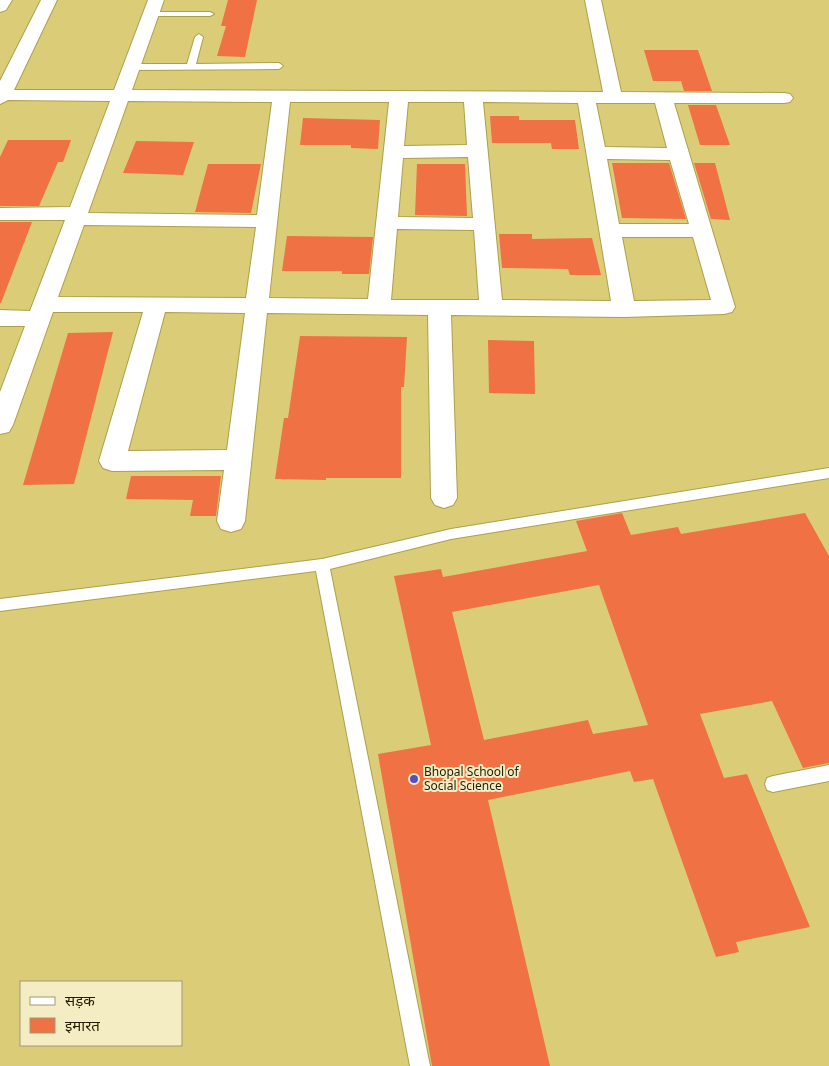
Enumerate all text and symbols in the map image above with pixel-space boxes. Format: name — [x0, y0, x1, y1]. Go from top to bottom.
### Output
place label: Bhopal School of Social Science — [424, 763, 520, 794]
marker: Bhopal School of Social Science — [408, 773, 420, 785]
legend — [20, 981, 182, 1046]
text: सड़क — [65, 990, 95, 1010]
text: इमारत — [65, 1015, 100, 1035]

